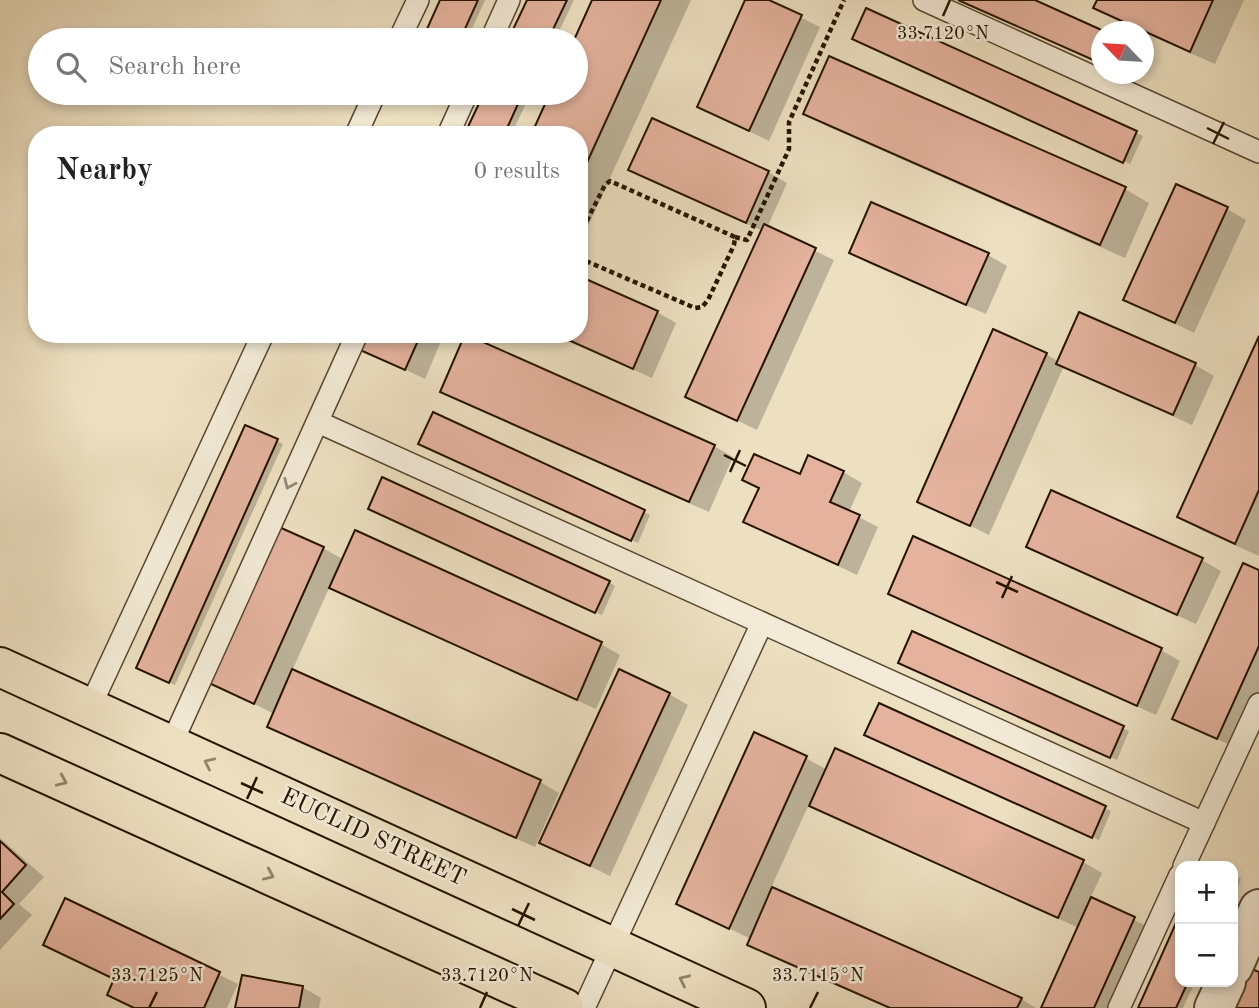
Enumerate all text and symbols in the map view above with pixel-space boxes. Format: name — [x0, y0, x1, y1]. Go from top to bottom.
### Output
north arrow — [1091, 21, 1154, 84]
text: 33.7120°N — [897, 25, 989, 43]
search box — [28, 28, 588, 105]
icon: search — [52, 48, 90, 86]
text: Search here — [108, 54, 241, 80]
text: Nearby — [56, 156, 153, 186]
text: 0 results — [474, 160, 560, 183]
one-way arrow — [283, 477, 297, 489]
one-way arrow — [204, 757, 217, 771]
one-way arrow — [55, 773, 67, 787]
street label: EUCLID STREET — [277, 785, 469, 891]
map controls — [1175, 861, 1238, 987]
button: + — [1175, 861, 1238, 924]
one-way arrow — [262, 867, 275, 881]
button: − — [1175, 924, 1238, 987]
text: 33.7125°N — [111, 967, 203, 985]
text: 33.7120°N — [441, 967, 533, 985]
text: 33.7115°N — [772, 967, 864, 985]
one-way arrow — [679, 974, 691, 988]

